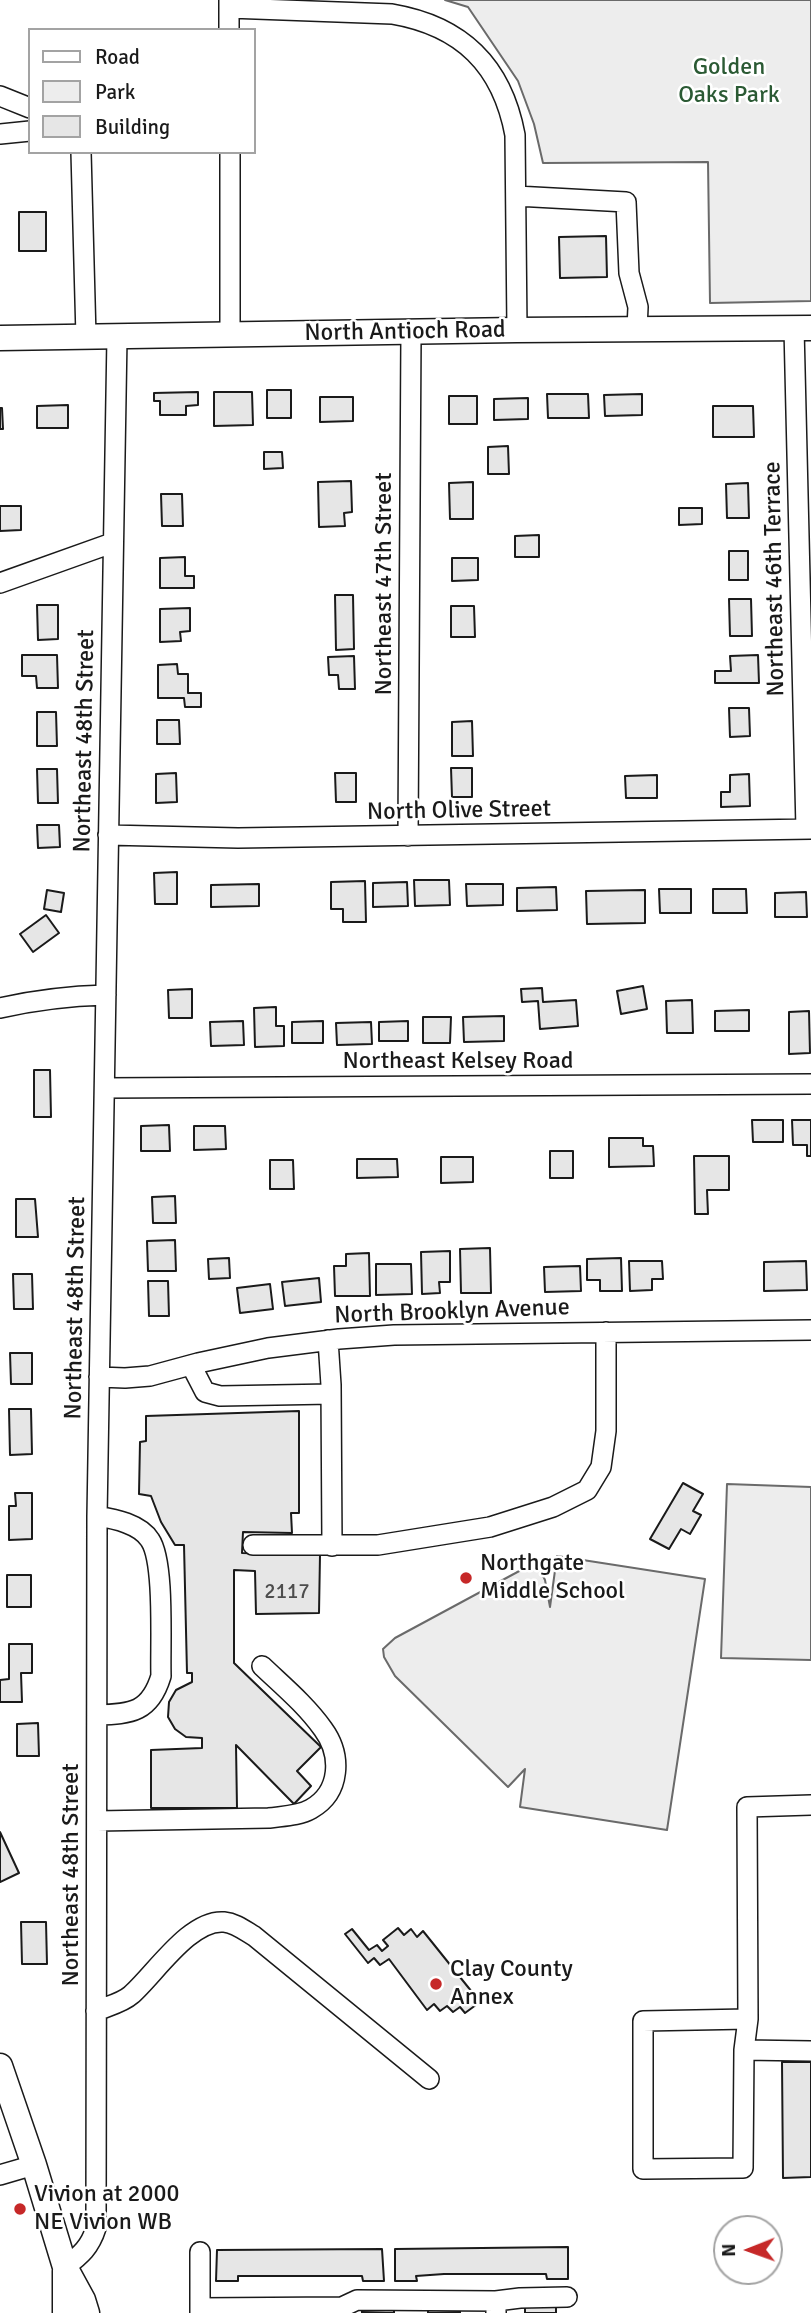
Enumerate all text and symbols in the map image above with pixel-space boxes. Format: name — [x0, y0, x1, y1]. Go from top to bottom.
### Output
legend — [28, 28, 256, 154]
text: Road — [95, 44, 140, 70]
park label: Golden Oaks Park — [678, 54, 780, 110]
text: Park — [95, 79, 135, 105]
text: Building — [95, 114, 170, 140]
street label: North Antioch Road — [304, 316, 506, 348]
street label: Northeast 46th Terrace — [759, 461, 791, 697]
street label: Northeast 47th Street — [371, 472, 399, 696]
street label: Northeast 48th Street — [69, 629, 101, 853]
street label: North Olive Street — [367, 795, 551, 827]
street label: Northeast Kelsey Road — [343, 1048, 573, 1076]
street label: Northeast 48th Street — [60, 1196, 92, 1420]
street label: North Brooklyn Avenue — [334, 1294, 570, 1330]
place label: Northgate Middle School — [480, 1550, 625, 1606]
marker: Northgate Middle School — [458, 1570, 474, 1586]
house number: 2117 — [264, 1579, 310, 1605]
street label: Northeast 48th Street — [58, 1763, 86, 1987]
place label: Clay County Annex — [450, 1956, 573, 2012]
marker: Clay County Annex — [428, 1976, 444, 1992]
place label: Vivion at 2000 NE Vivion WB — [34, 2181, 179, 2237]
marker: Vivion at 2000 NE Vivion WB — [12, 2201, 28, 2217]
north arrow — [713, 2215, 783, 2285]
text: N — [717, 2244, 741, 2257]

